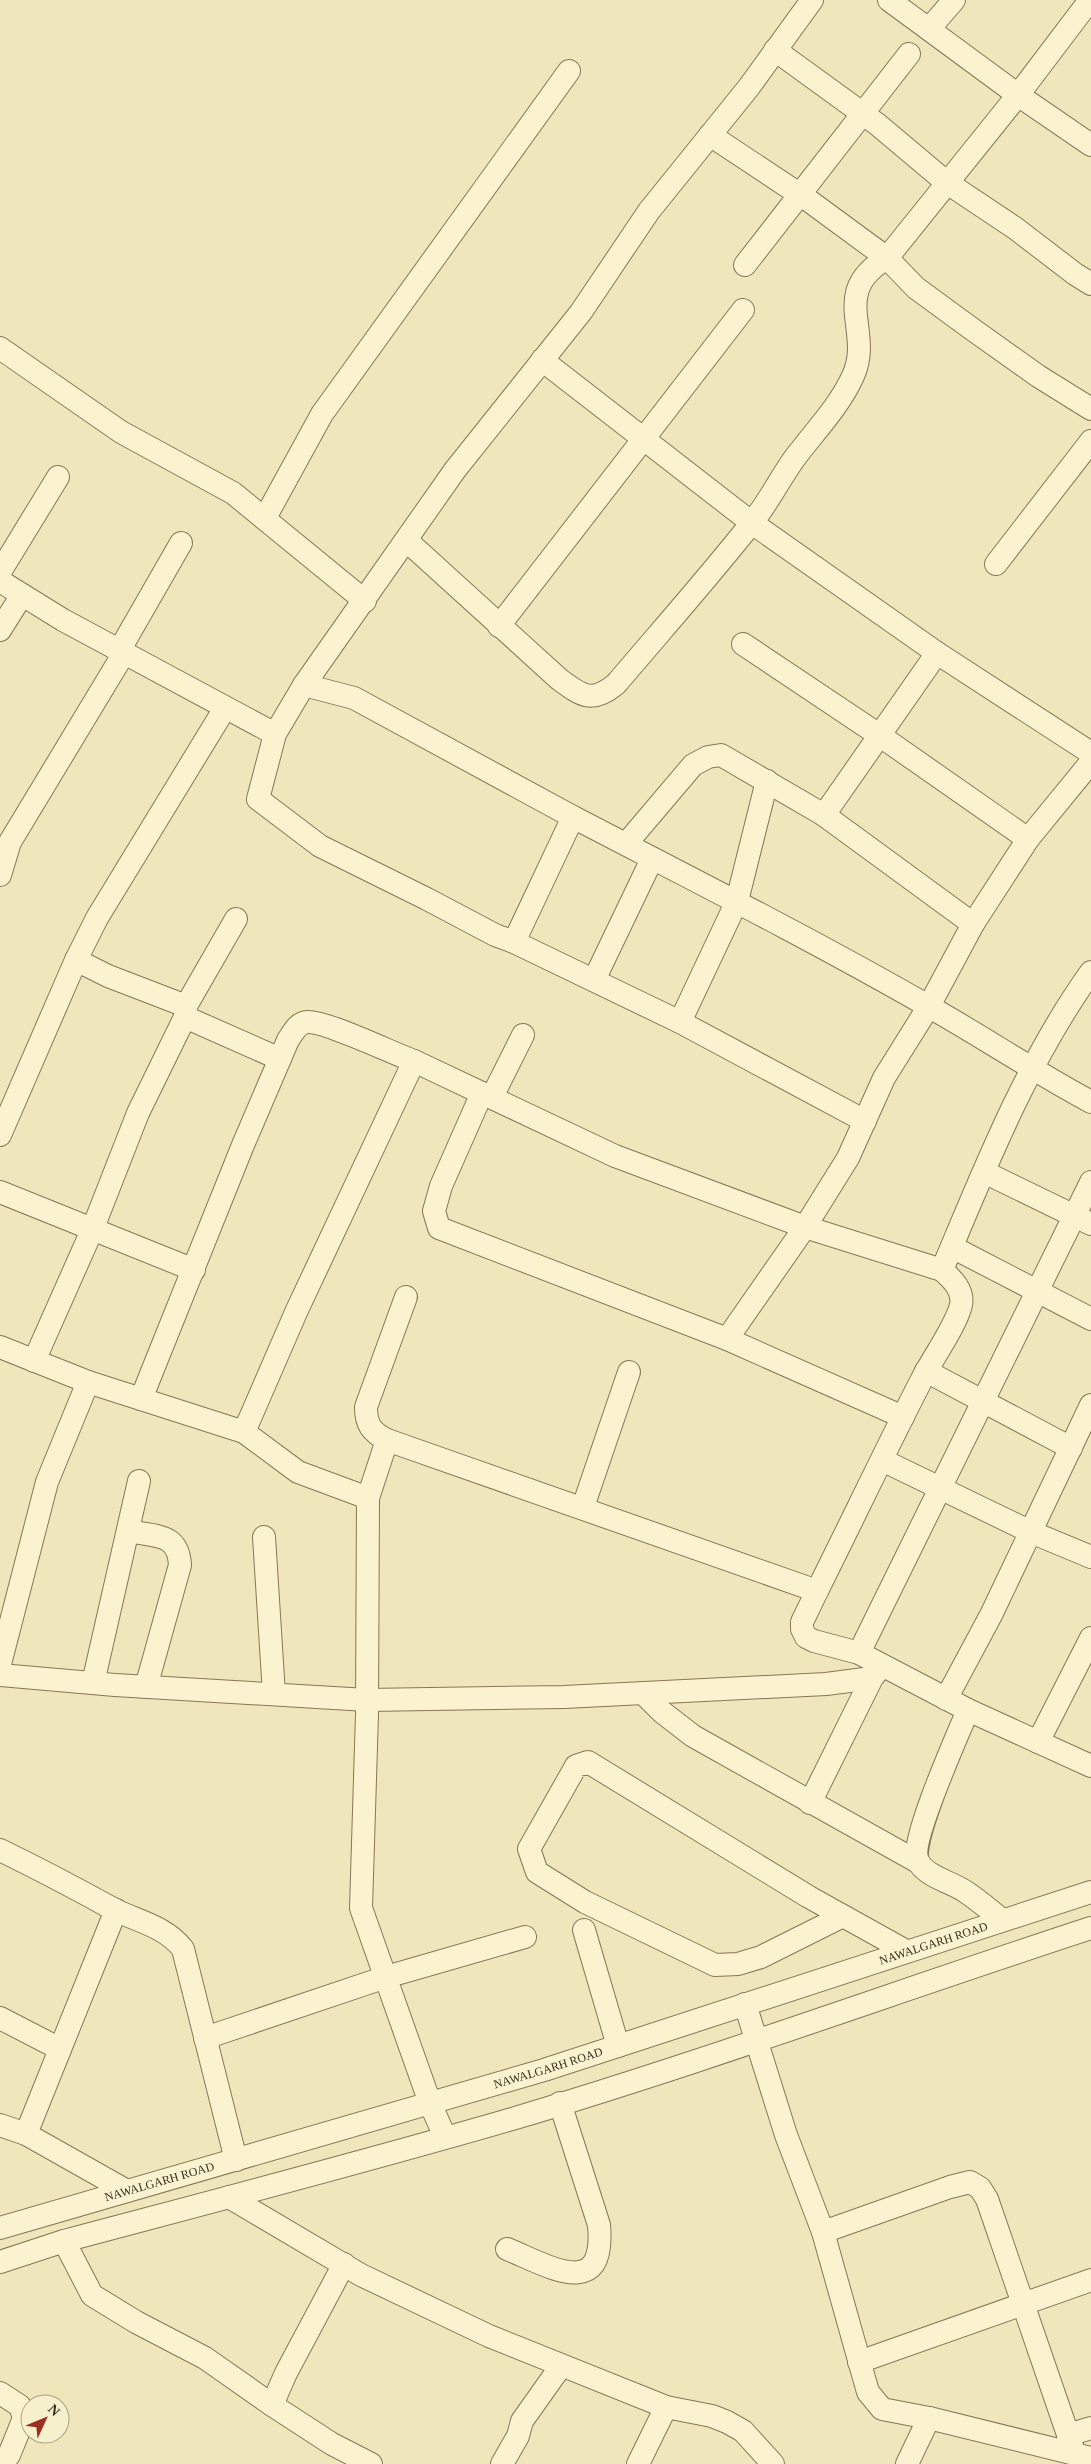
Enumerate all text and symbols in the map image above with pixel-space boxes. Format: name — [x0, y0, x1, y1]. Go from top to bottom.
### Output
street label: NAWALGARH ROAD — [877, 1919, 990, 1967]
street label: NAWALGARH ROAD — [492, 2044, 605, 2091]
street label: NAWALGARH ROAD — [103, 2159, 216, 2204]
north arrow — [20, 2394, 70, 2444]
text: N — [45, 2401, 63, 2419]

